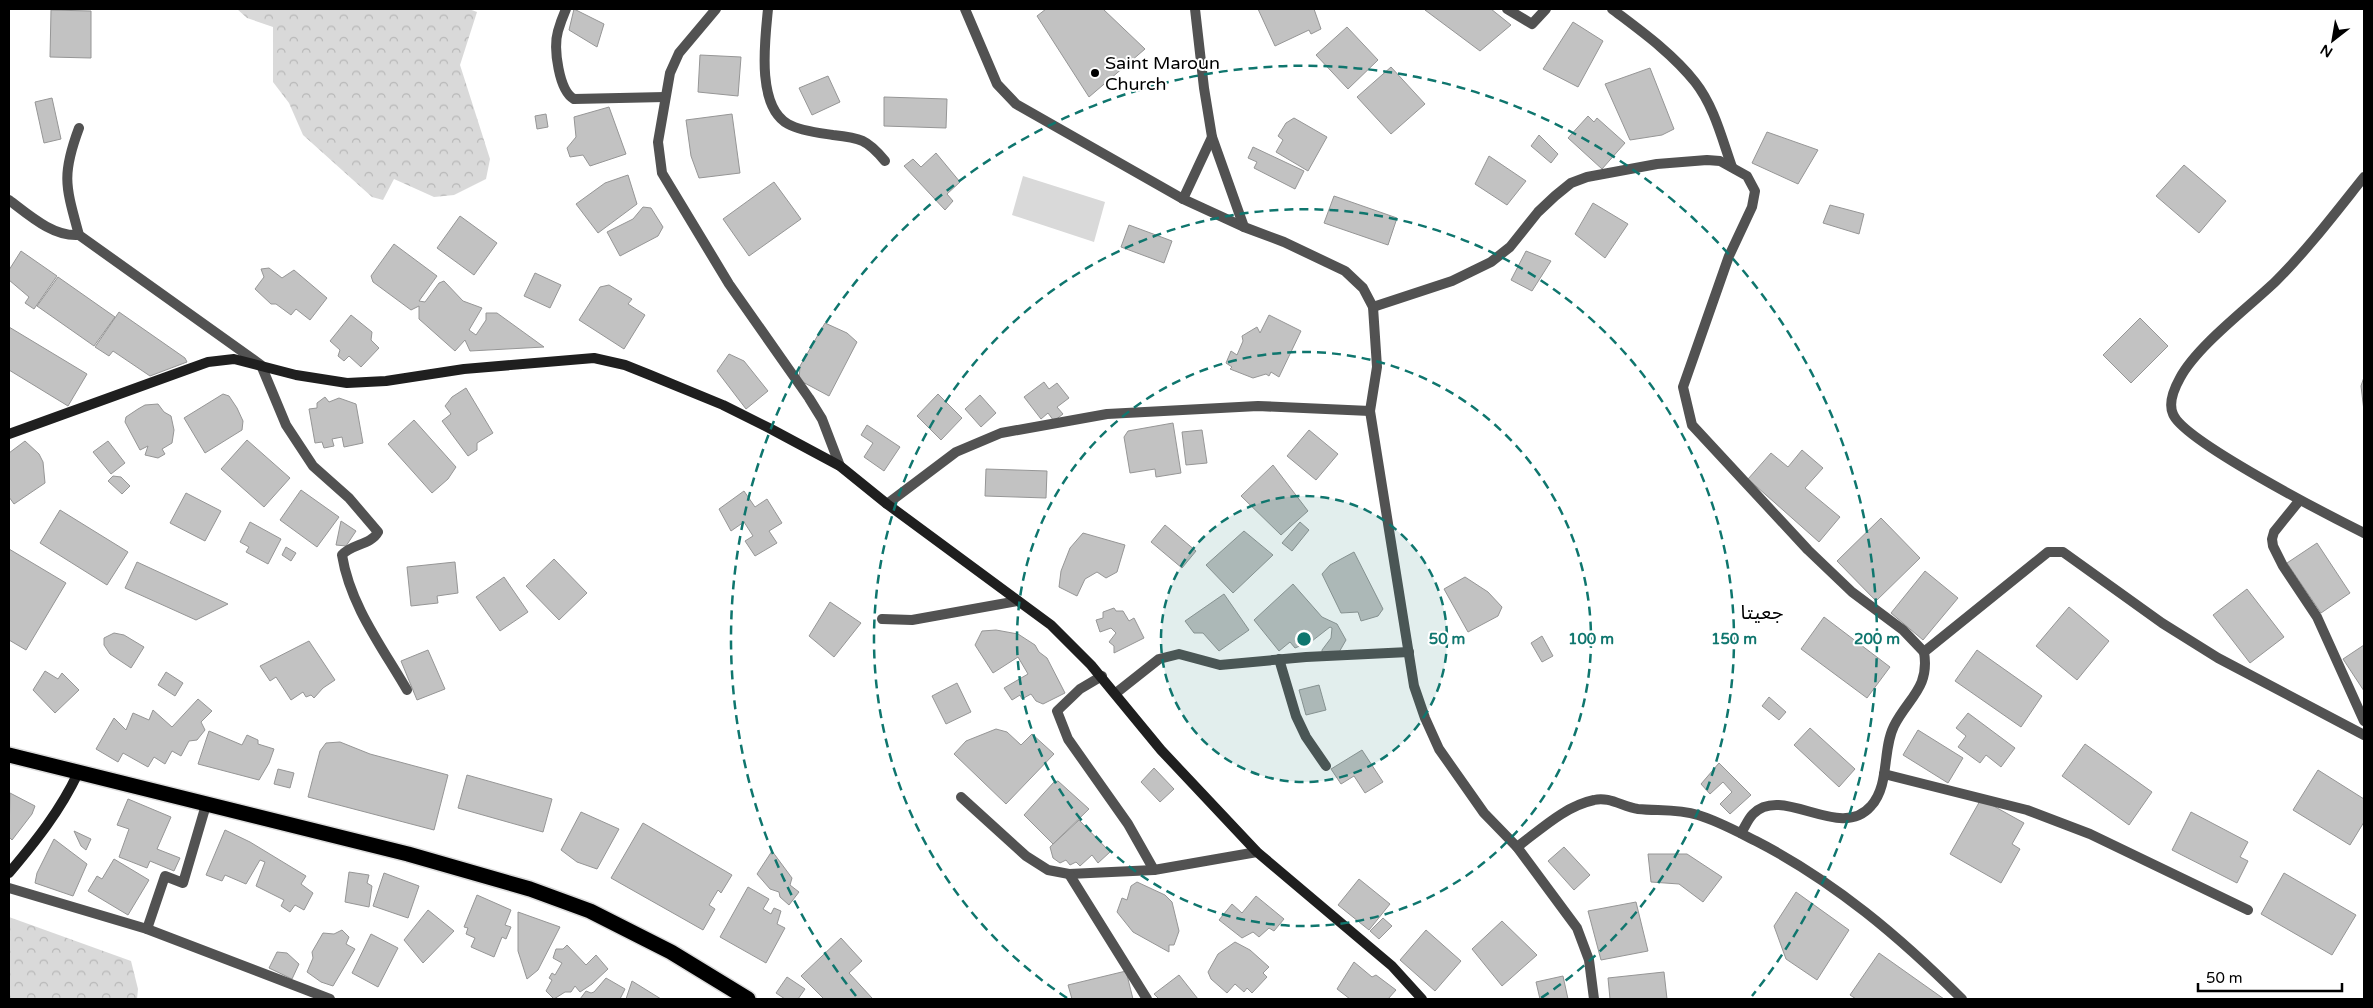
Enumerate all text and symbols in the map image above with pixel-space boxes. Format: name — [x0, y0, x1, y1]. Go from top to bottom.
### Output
north arrow — [2308, 15, 2358, 65]
text: N — [2317, 41, 2336, 61]
place label: Saint Maroun Church — [1105, 52, 1220, 95]
marker: Saint Maroun Church — [1089, 67, 1101, 79]
district label: جعيتا — [1741, 601, 1783, 625]
centre of rings — [1295, 630, 1313, 648]
text: 50 m — [1429, 630, 1465, 648]
text: 100 m — [1568, 630, 1614, 648]
text: 150 m — [1711, 630, 1757, 648]
text: 200 m — [1854, 630, 1900, 648]
scale bar — [2198, 960, 2342, 992]
text: 50 m — [2206, 969, 2243, 987]

